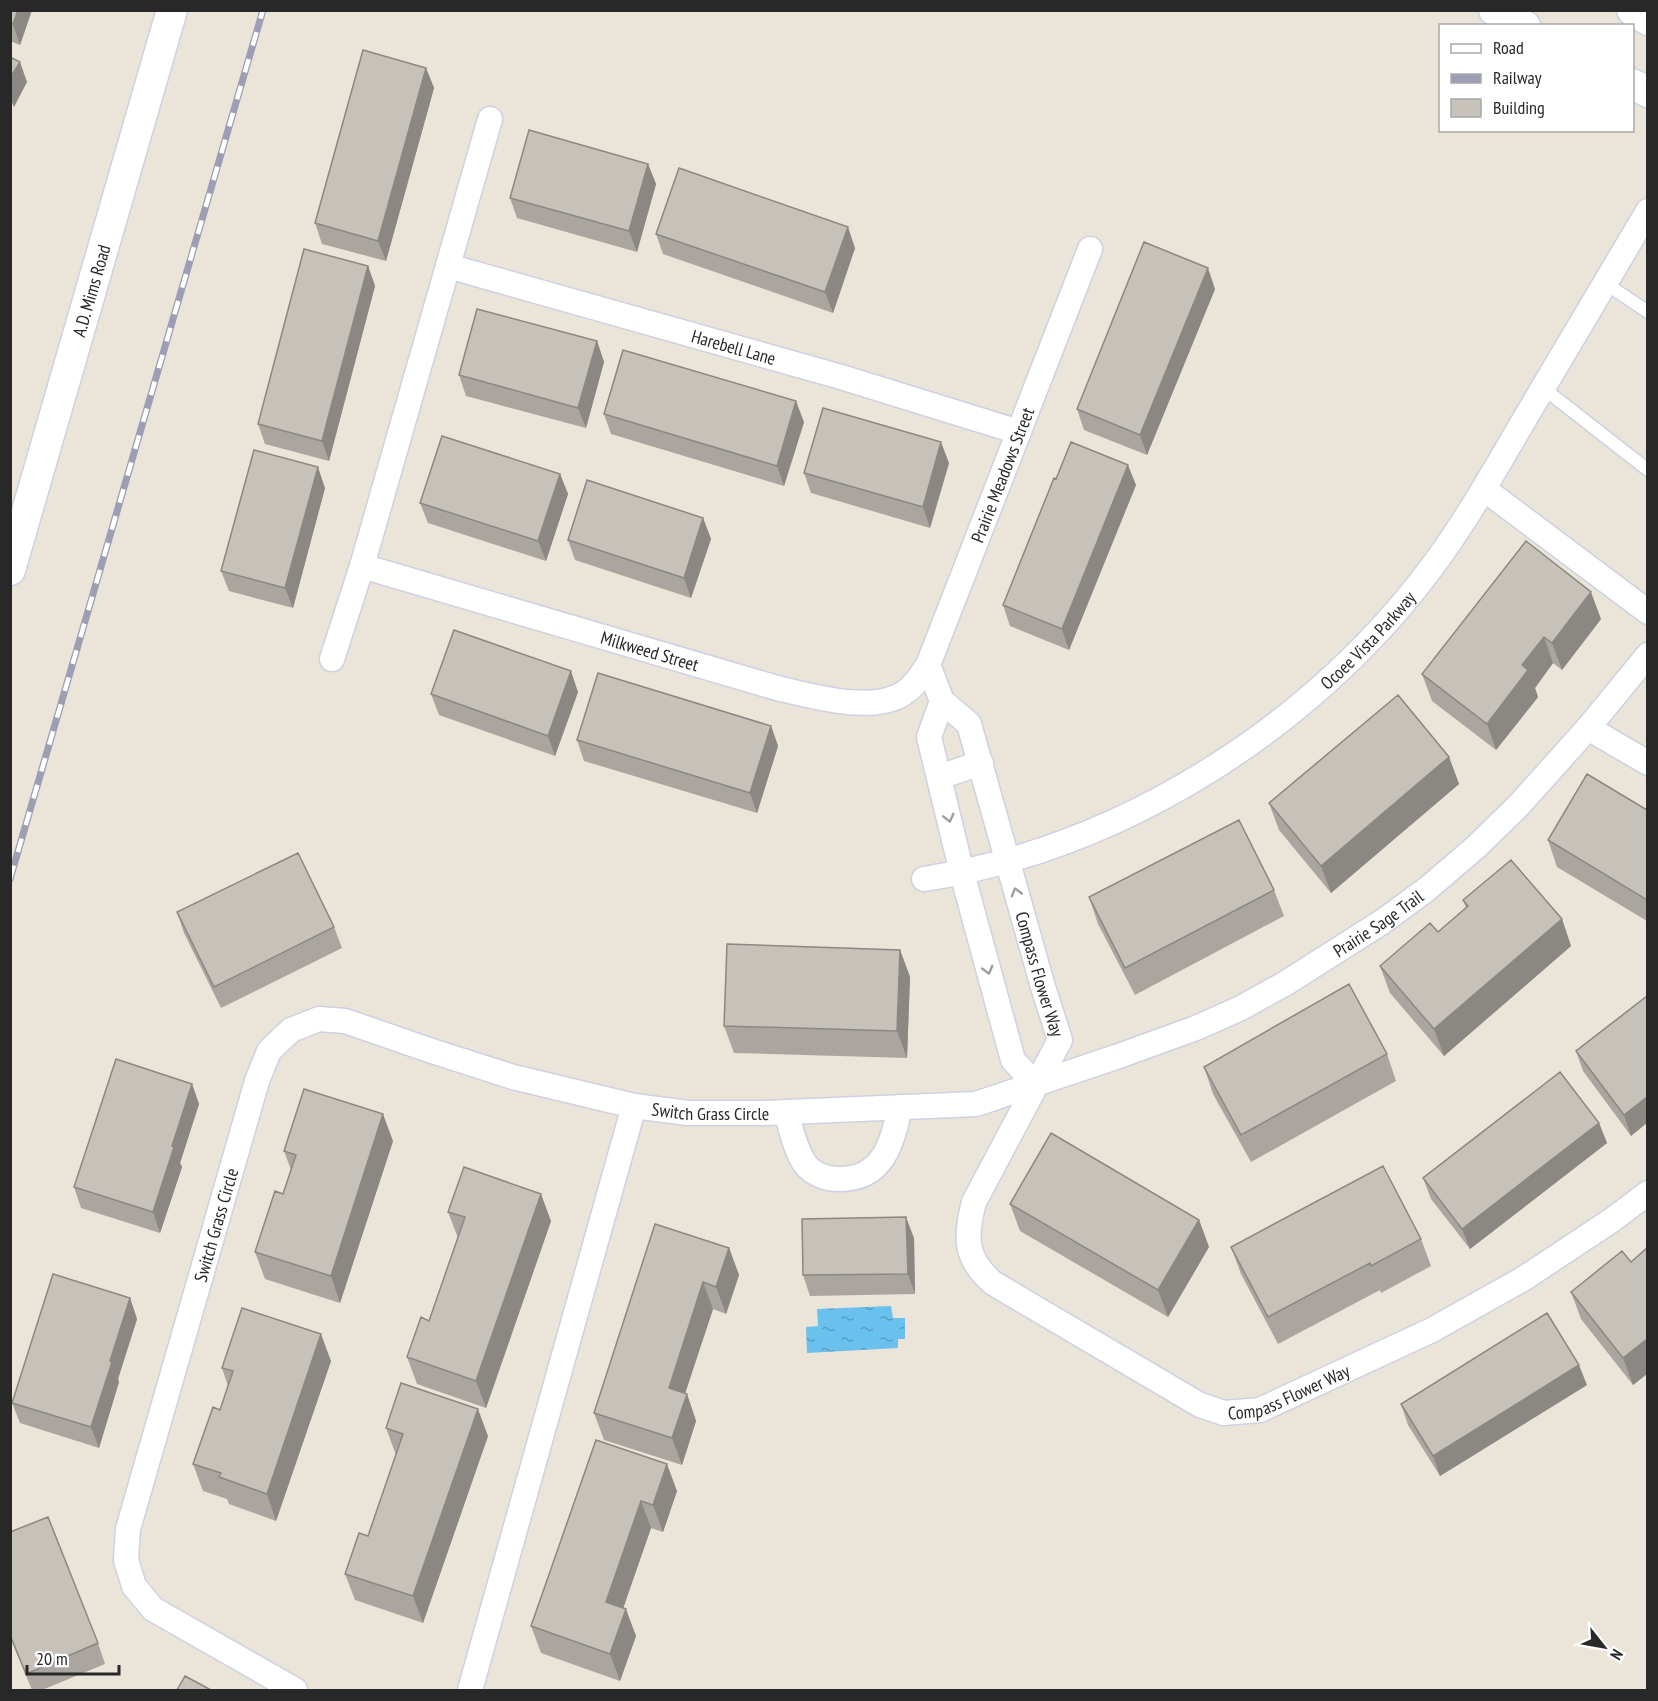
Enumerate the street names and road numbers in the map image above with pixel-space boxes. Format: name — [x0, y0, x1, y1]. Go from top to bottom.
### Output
street label: A.D. Mims Road — [67, 242, 115, 339]
street label: Harebell Lane — [689, 324, 779, 370]
street label: Prairie Meadows Street — [965, 404, 1039, 546]
street label: Ocoee Vista Parkway — [1315, 586, 1420, 694]
street label: Milkweed Street — [598, 625, 701, 676]
street label: Prairie Sage Trail — [1328, 884, 1428, 962]
street label: Compass Flower Way — [1011, 909, 1070, 1040]
street label: Switch Grass Circle — [650, 1097, 770, 1125]
street label: Switch Grass Circle — [188, 1165, 243, 1285]
street label: Compass Flower Way — [1227, 1358, 1353, 1424]

